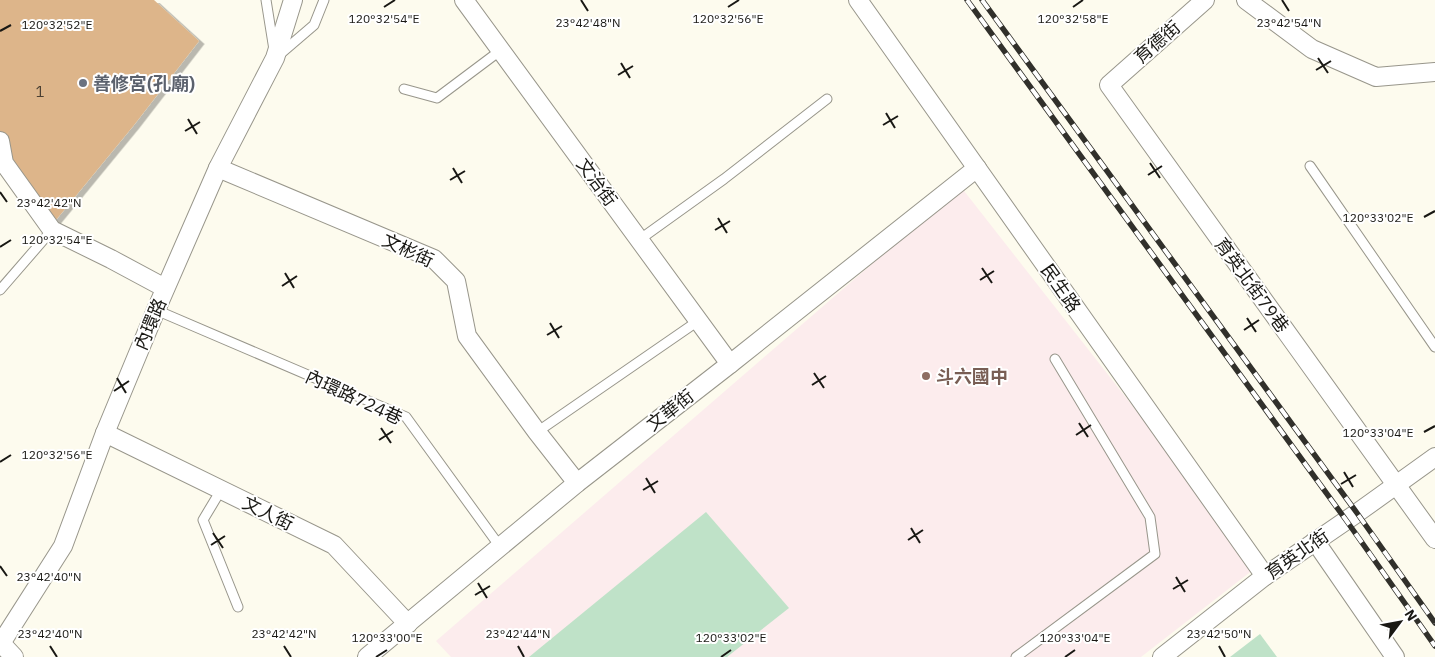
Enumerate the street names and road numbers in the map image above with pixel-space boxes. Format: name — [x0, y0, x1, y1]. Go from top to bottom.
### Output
street label: 育德街 — [1129, 16, 1185, 68]
street label: 文治街 — [572, 153, 622, 211]
street label: 文彬街 — [379, 228, 437, 272]
street label: 育英北街79巷 — [1210, 233, 1294, 337]
street label: 民生路 — [1036, 259, 1086, 317]
street label: 內環路 — [129, 295, 171, 353]
street label: 內環路724巷 — [302, 365, 406, 429]
street label: 文華街 — [642, 384, 698, 436]
street label: 文人街 — [239, 491, 297, 535]
street label: 育英北街 — [1261, 524, 1333, 584]

